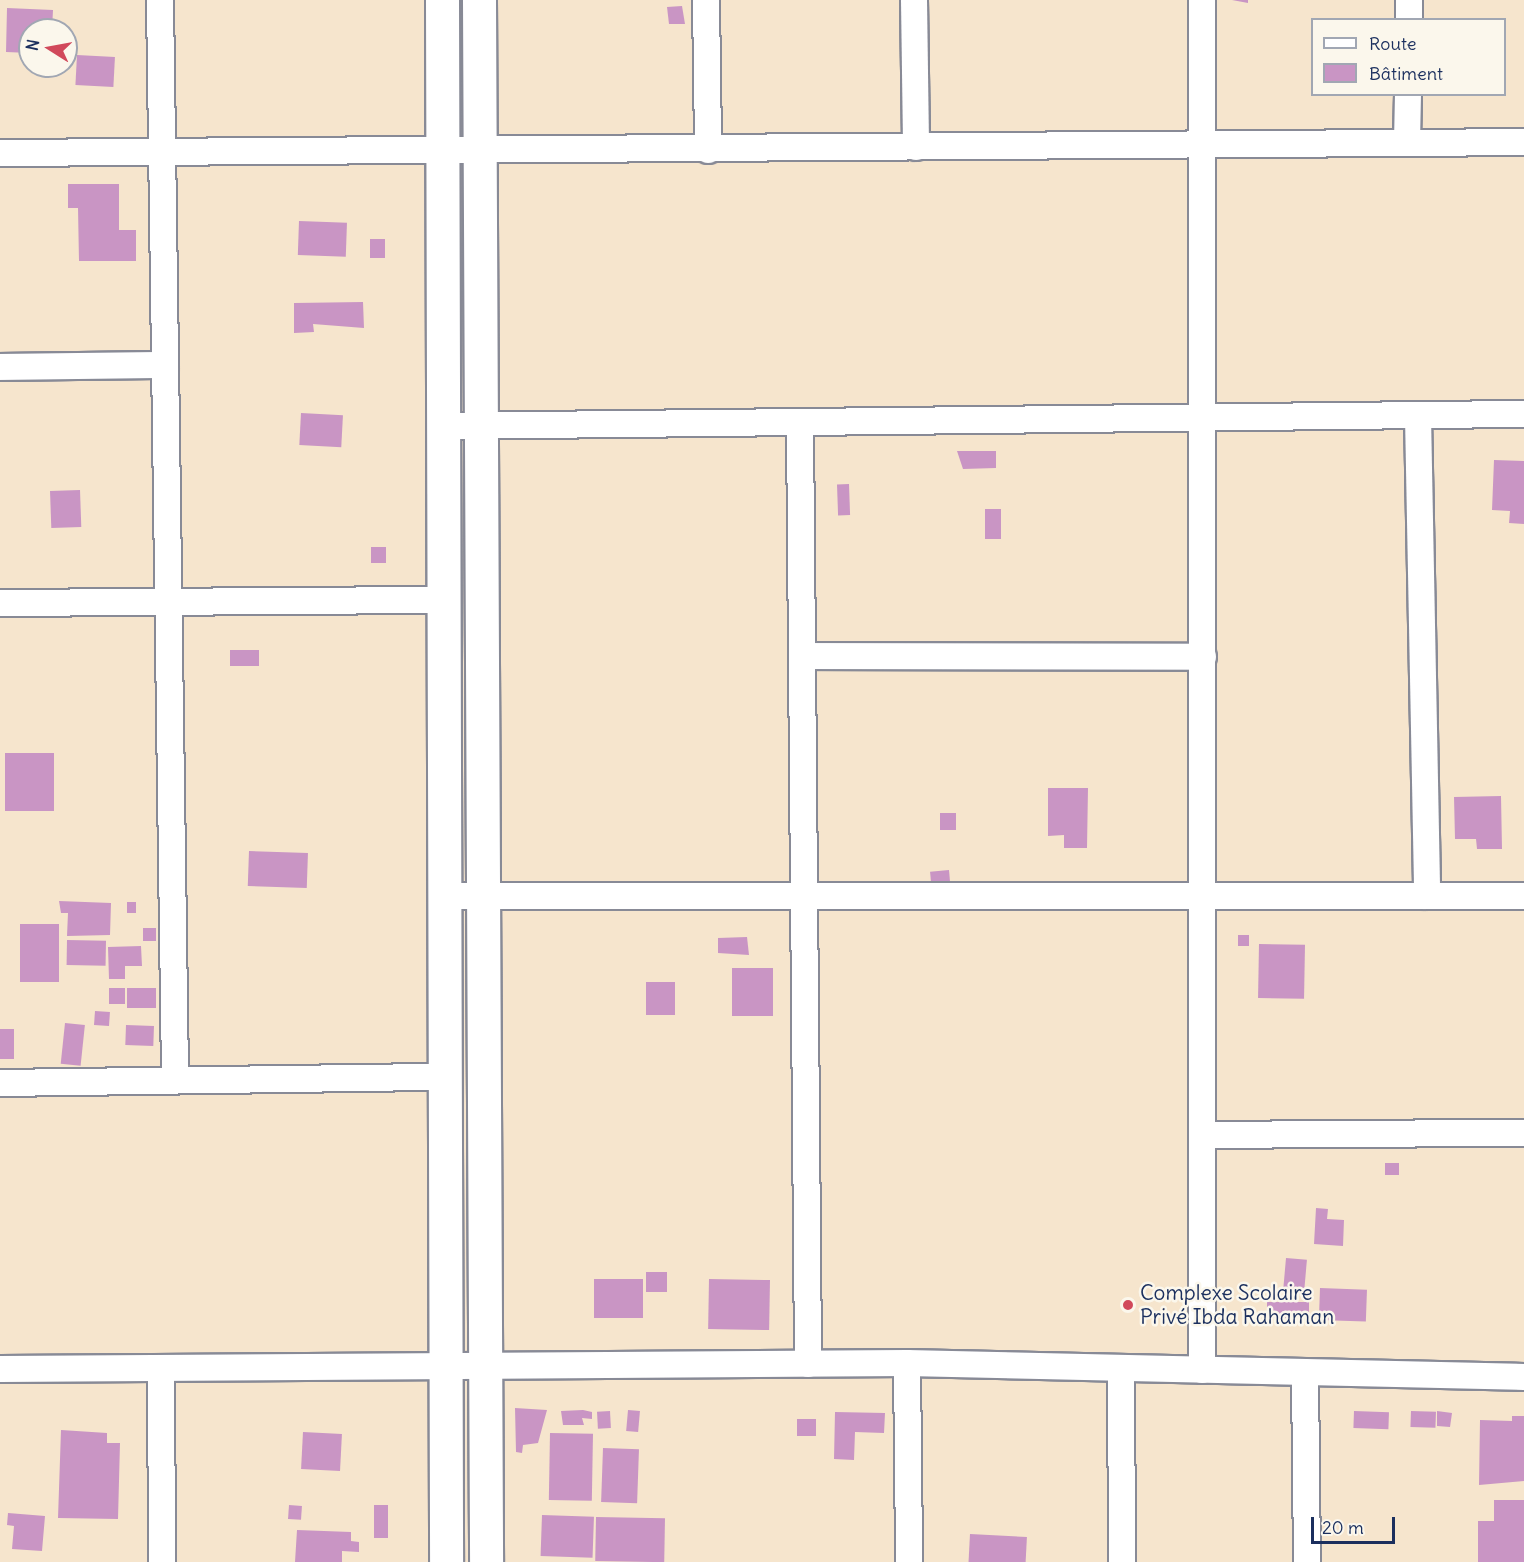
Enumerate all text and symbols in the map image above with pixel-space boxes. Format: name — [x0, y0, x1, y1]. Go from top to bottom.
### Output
north arrow — [18, 18, 78, 78]
legend — [1311, 18, 1506, 96]
text: Route — [1369, 32, 1417, 55]
text: N — [21, 38, 43, 52]
text: Bâtiment — [1369, 62, 1443, 85]
place label: Complexe Scolaire Privé Ibda Rahaman — [1140, 1280, 1334, 1330]
marker: Complexe Scolaire Privé Ibda Rahaman — [1121, 1298, 1135, 1312]
scale bar — [1314, 1505, 1398, 1543]
text: 20 m — [1322, 1516, 1364, 1539]

